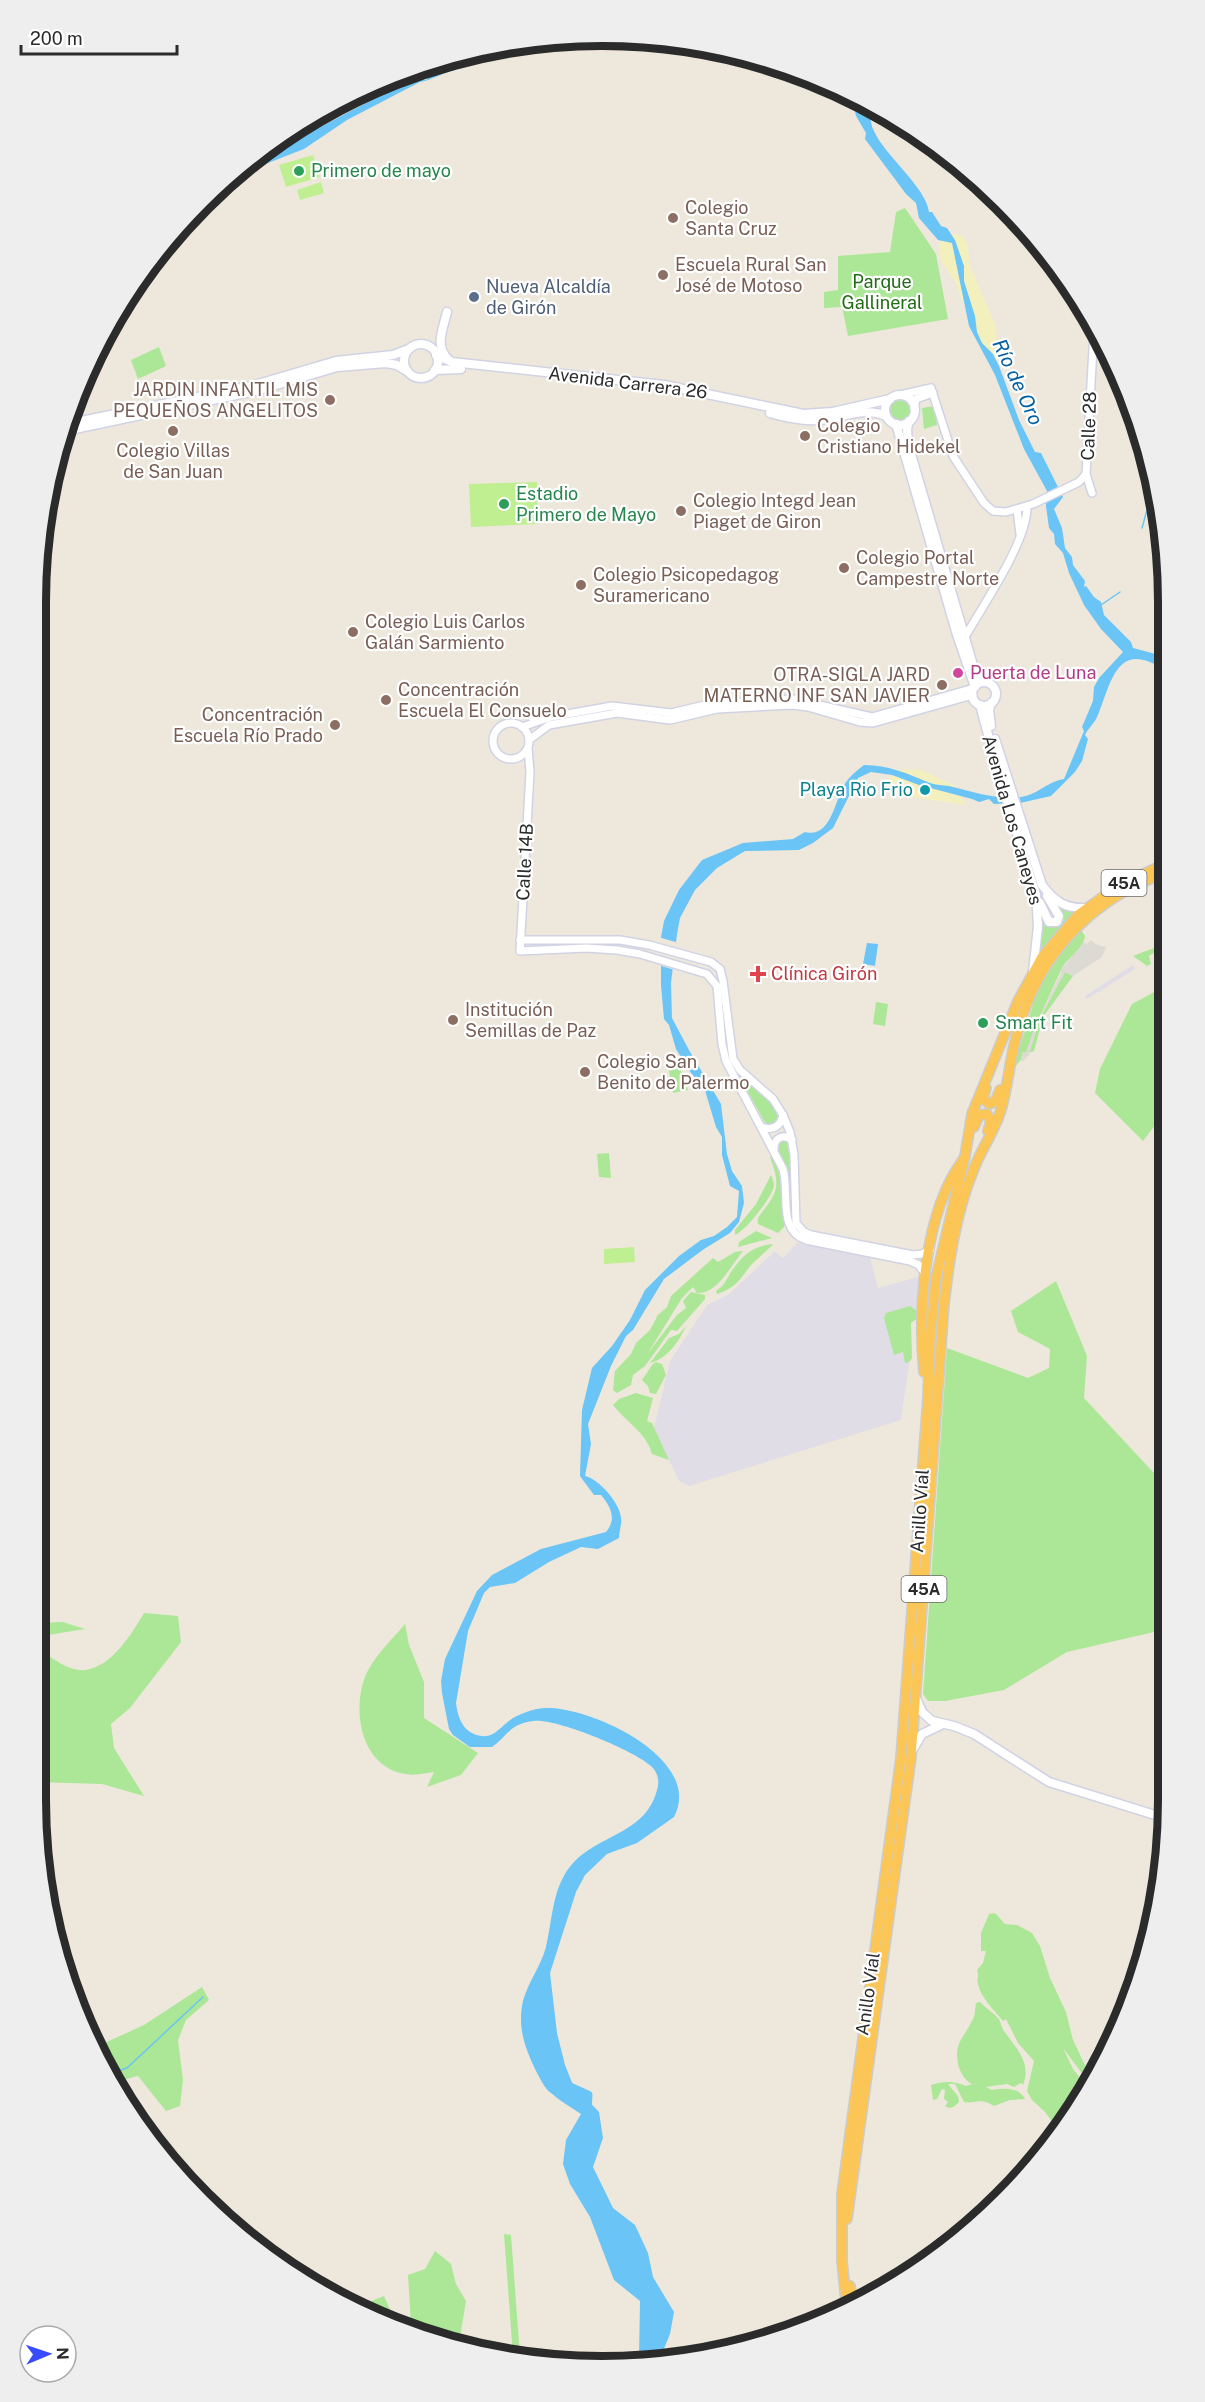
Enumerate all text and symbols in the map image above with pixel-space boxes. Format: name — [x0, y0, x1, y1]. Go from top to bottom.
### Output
scale bar — [21, 18, 177, 56]
text: 200 m — [30, 28, 83, 49]
place label: Primero de mayo — [311, 160, 451, 181]
marker: Primero de mayo — [292, 164, 306, 178]
place label: Colegio Santa Cruz — [685, 197, 777, 239]
marker: Colegio Santa Cruz — [666, 211, 680, 225]
place label: Escuela Rural San José de Motoso — [675, 254, 827, 296]
marker: Escuela Rural San José de Motoso — [656, 268, 670, 282]
park label: Parque Gallineral — [842, 271, 922, 313]
place label: Nueva Alcaldía de Girón — [486, 276, 611, 318]
marker: Nueva Alcaldía de Girón — [467, 290, 481, 304]
water label: Río de Oro — [988, 335, 1048, 429]
street label: Avenida Carrera 26 — [547, 362, 709, 403]
place label: JARDIN INFANTIL MIS PEQUEÑOS ANGELITOS — [113, 379, 318, 421]
street label: Calle 28 — [1077, 391, 1100, 461]
marker: JARDIN INFANTIL MIS PEQUEÑOS ANGELITOS — [323, 393, 337, 407]
place label: Colegio Cristiano Hidekel — [817, 415, 961, 457]
marker: Colegio Villas de San Juan — [166, 424, 180, 438]
marker: Colegio Cristiano Hidekel — [798, 429, 812, 443]
place label: Colegio Villas de San Juan — [116, 440, 230, 482]
place label: Estadio Primero de Mayo — [516, 483, 656, 525]
place label: Colegio Integd Jean Piaget de Giron — [693, 490, 856, 532]
marker: Estadio Primero de Mayo — [497, 497, 511, 511]
marker: Colegio Integd Jean Piaget de Giron — [674, 504, 688, 518]
place label: Colegio Portal Campestre Norte — [856, 547, 999, 589]
marker: Colegio Portal Campestre Norte — [837, 561, 851, 575]
place label: Colegio Psicopedagog Suramericano — [593, 564, 779, 606]
marker: Colegio Psicopedagog Suramericano — [574, 578, 588, 592]
place label: Colegio Luis Carlos Galán Sarmiento — [365, 611, 525, 653]
marker: Colegio Luis Carlos Galán Sarmiento — [346, 625, 360, 639]
place label: Puerta de Luna — [970, 662, 1096, 683]
place label: OTRA-SIGLA JARD MATERNO INF SAN JAVIER — [704, 664, 930, 706]
marker: Puerta de Luna — [951, 666, 965, 680]
marker: OTRA-SIGLA JARD MATERNO INF SAN JAVIER — [935, 678, 949, 692]
place label: Concentración Escuela El Consuelo — [398, 679, 567, 721]
marker: Concentración Escuela El Consuelo — [379, 693, 393, 707]
place label: Concentración Escuela Río Prado — [173, 704, 323, 746]
marker: Concentración Escuela Río Prado — [328, 718, 342, 732]
street label: Avenida Los Caneyes — [978, 733, 1047, 907]
place label: Playa Rio Frio — [799, 779, 913, 800]
marker: Playa Rio Frio — [918, 783, 932, 797]
street label: Calle 14B — [512, 823, 537, 901]
road number: 45A — [1102, 870, 1146, 896]
place label: Clínica Girón — [771, 963, 877, 984]
marker: Clínica Girón — [749, 965, 767, 983]
place label: Institución Semillas de Paz — [465, 999, 596, 1041]
place label: Smart Fit — [995, 1012, 1073, 1033]
marker: Institución Semillas de Paz — [446, 1013, 460, 1027]
marker: Smart Fit — [976, 1016, 990, 1030]
place label: Colegio San Benito de Palermo — [597, 1051, 750, 1093]
marker: Colegio San Benito de Palermo — [578, 1065, 592, 1079]
street label: Anillo Víal — [906, 1468, 933, 1553]
road number: 45A — [902, 1576, 946, 1602]
street label: Anillo Víal — [851, 1951, 884, 2037]
north arrow — [18, 2324, 78, 2384]
text: N — [53, 2347, 72, 2360]

